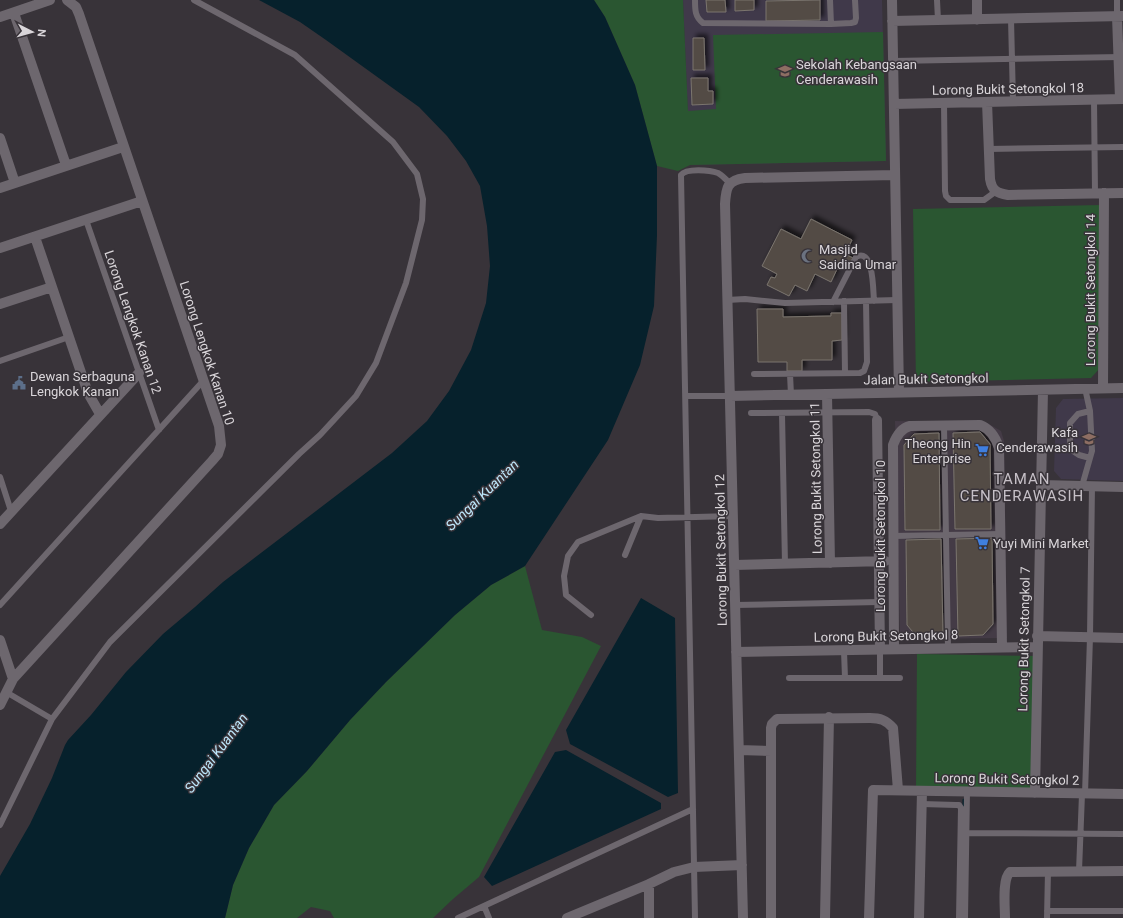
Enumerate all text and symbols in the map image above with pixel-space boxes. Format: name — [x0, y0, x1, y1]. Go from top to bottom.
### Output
north arrow — [12, 12, 52, 52]
text: N — [35, 28, 48, 38]
place label: Sekolah Kebangsaan Cenderawasih — [796, 57, 917, 87]
school or university icon: Sekolah Kebangsaan Cenderawasih — [777, 63, 793, 79]
street label: Lorong Bukit Setongkol 18 — [932, 80, 1084, 98]
street label: Lorong Bukit Setongkol 14 — [1083, 213, 1098, 366]
place label: Masjid Saidina Umar — [819, 242, 897, 272]
street label: Lorong Lengkok Kanan 12 — [101, 248, 165, 396]
mosque icon: Masjid Saidina Umar — [800, 248, 816, 264]
street label: Lorong Lengkok Kanan 10 — [177, 279, 237, 427]
place label: Dewan Serbaguna Lengkok Kanan — [30, 369, 135, 399]
street label: Jalan Bukit Setongkol — [863, 370, 989, 388]
public building icon: Dewan Serbaguna Lengkok Kanan — [11, 375, 27, 391]
street label: Lorong Bukit Setongkol 11 — [807, 402, 825, 554]
place label: Kafa Cenderawasih — [996, 425, 1078, 455]
school or university icon: Kafa Cenderawasih — [1081, 431, 1097, 447]
place label: Theong Hin Enterprise — [904, 436, 971, 466]
supermarket icon: Theong Hin Enterprise — [974, 442, 990, 458]
water label: Sungai Kuantan — [442, 456, 522, 534]
street label: Lorong Bukit Setongkol 10 — [873, 460, 888, 612]
district label: TAMAN CENDERAWASIH — [960, 470, 1084, 505]
street label: Lorong Bukit Setongkol 12 — [712, 474, 730, 626]
supermarket icon: Yuyi Mini Market — [974, 535, 990, 551]
place label: Yuyi Mini Market — [993, 536, 1089, 551]
street label: Lorong Bukit Setongkol 7 — [1015, 567, 1033, 711]
street label: Lorong Bukit Setongkol 8 — [814, 627, 958, 645]
water label: Sungai Kuantan — [181, 710, 251, 796]
street label: Lorong Bukit Setongkol 2 — [935, 770, 1079, 788]

